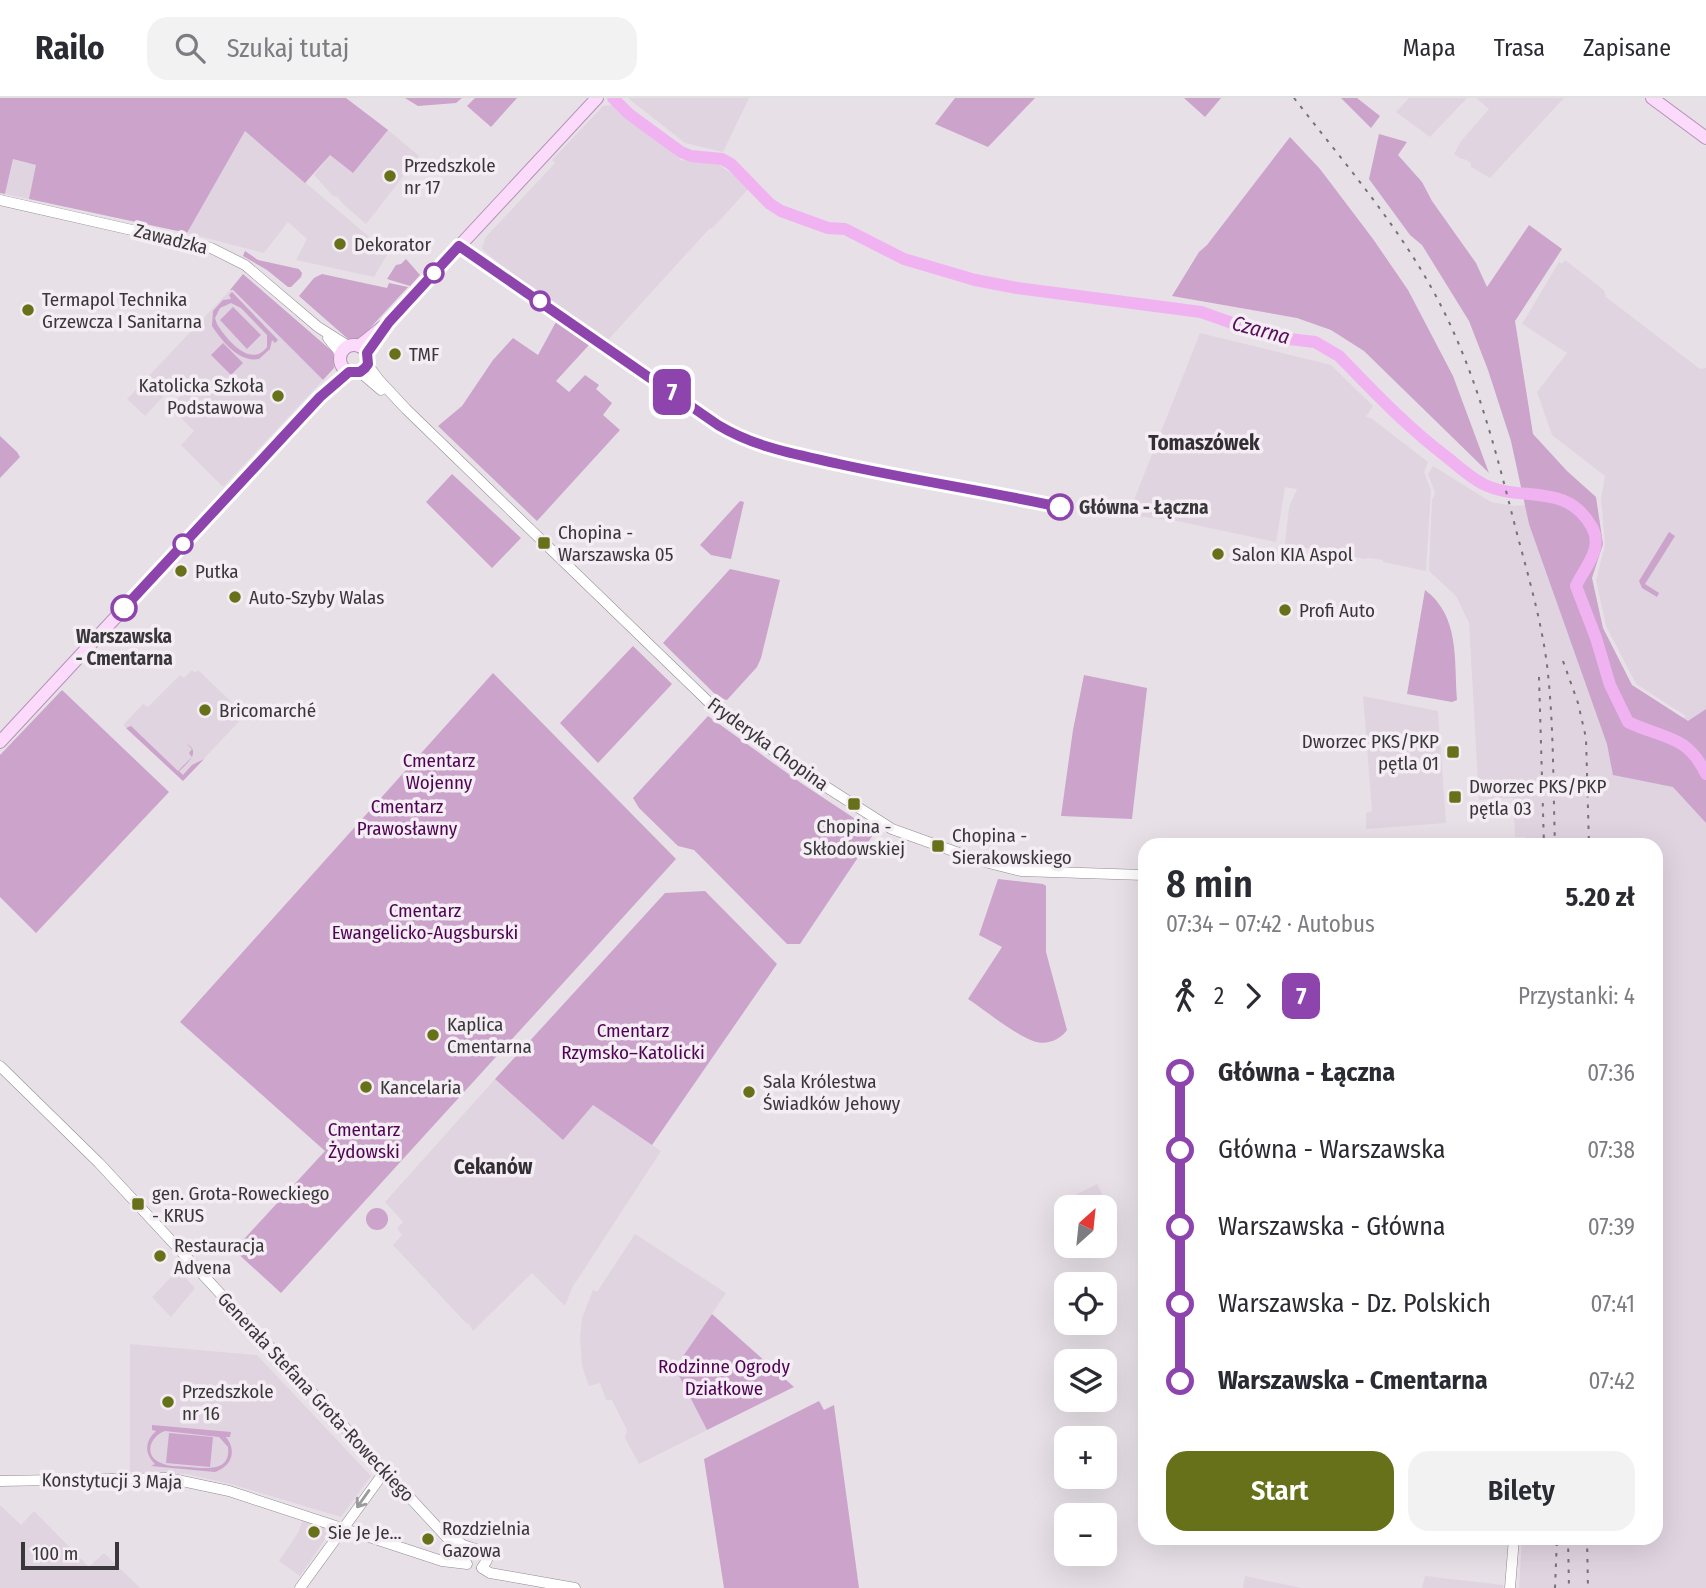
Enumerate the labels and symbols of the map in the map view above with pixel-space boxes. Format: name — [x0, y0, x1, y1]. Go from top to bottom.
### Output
place label: Przedszkole nr 17 — [404, 154, 496, 199]
marker: Przedszkole nr 17 — [382, 168, 398, 184]
street label: Zawadzka — [132, 219, 210, 259]
place label: Dekorator — [354, 233, 431, 256]
marker: Dekorator — [332, 236, 348, 252]
unlabelled marker — [424, 263, 444, 283]
place label: Termapol Technika Grzewcza I Sanitarna — [42, 288, 202, 333]
unlabelled marker — [530, 291, 550, 311]
marker: Termapol Technika Grzewcza I Sanitarna — [20, 302, 36, 318]
water label: Czarna — [1229, 310, 1293, 350]
place label: TMF — [409, 343, 439, 366]
marker: TMF — [387, 346, 403, 362]
line badge: 7 — [649, 369, 695, 415]
place label: Katolicka Szkoła Podstawowa — [139, 374, 264, 419]
marker: Katolicka Szkoła Podstawowa — [270, 388, 286, 404]
district label: Tomaszówek — [1148, 430, 1260, 456]
marker: Główna - Łączna — [1047, 494, 1073, 520]
place label: Główna - Łączna — [1079, 496, 1208, 519]
place label: Chopina - Warszawska 05 — [558, 521, 673, 566]
unlabelled marker — [173, 534, 193, 554]
marker: Chopina - Warszawska 05 — [536, 535, 552, 551]
place label: Salon KIA Aspol — [1232, 543, 1353, 566]
marker: Salon KIA Aspol — [1210, 546, 1226, 562]
place label: Putka — [195, 560, 239, 583]
marker: Putka — [173, 563, 189, 579]
place label: Auto-Szyby Walas — [249, 586, 384, 609]
marker: Auto-Szyby Walas — [227, 589, 243, 605]
marker: Warszawska - Cmentarna — [111, 595, 137, 621]
place label: Profi Auto — [1299, 599, 1375, 622]
marker: Profi Auto — [1277, 602, 1293, 618]
place label: Warszawska - Cmentarna — [75, 625, 173, 670]
street label: Fryderyka Chopina — [703, 693, 833, 795]
place label: Bricomarché — [219, 699, 316, 722]
marker: Bricomarché — [197, 702, 213, 718]
place label: Dworzec PKS/PKP pętla 01 — [1302, 730, 1439, 775]
marker: Dworzec PKS/PKP pętla 01 — [1445, 744, 1461, 760]
park label: Cmentarz Wojenny — [403, 749, 476, 794]
place label: Dworzec PKS/PKP pętla 03 — [1469, 775, 1606, 820]
marker: Dworzec PKS/PKP pętla 03 — [1447, 789, 1463, 805]
park label: Cmentarz Prawosławny — [357, 795, 458, 840]
marker: Chopina - Skłodowskiej — [846, 796, 862, 812]
place label: Chopina - Skłodowskiej — [803, 815, 905, 860]
place label: Chopina - Sierakowskiego — [952, 824, 1072, 869]
marker: Chopina - Sierakowskiego — [930, 838, 946, 854]
park label: Cmentarz Ewangelicko-Augsburski — [332, 899, 518, 944]
place label: Kaplica Cmentarna — [447, 1013, 532, 1058]
park label: Cmentarz Rzymsko–Katolicki — [561, 1019, 705, 1064]
marker: Kaplica Cmentarna — [425, 1027, 441, 1043]
place label: Sala Królestwa Świadków Jehowy — [763, 1070, 901, 1115]
place label: Kancelaria — [380, 1076, 461, 1099]
marker: Kancelaria — [358, 1079, 374, 1095]
marker: Sala Królestwa Świadków Jehowy — [741, 1084, 757, 1100]
park label: Cmentarz Żydowski — [328, 1118, 401, 1163]
district label: Cekanów — [454, 1154, 533, 1180]
place label: gen. Grota-Roweckiego - KRUS — [152, 1182, 329, 1227]
north arrow — [1054, 1195, 1116, 1258]
marker: gen. Grota-Roweckiego - KRUS — [130, 1196, 146, 1212]
place label: Restauracja Advena — [174, 1234, 264, 1279]
marker: Restauracja Advena — [152, 1248, 168, 1264]
street label: Generała Stefana Grota-Roweckiego — [213, 1287, 419, 1507]
park label: Rodzinne Ogrody Działkowe — [658, 1355, 791, 1400]
place label: Przedszkole nr 16 — [182, 1380, 274, 1425]
marker: Przedszkole nr 16 — [160, 1394, 176, 1410]
street label: Konstytucji 3 Maja — [41, 1468, 183, 1494]
one-way arrow — [356, 1489, 371, 1508]
place label: Rozdzielnia Gazowa — [442, 1517, 530, 1562]
place label: Sie Je Je... — [328, 1521, 402, 1544]
marker: Sie Je Je... — [306, 1524, 322, 1540]
marker: Rozdzielnia Gazowa — [420, 1531, 436, 1547]
scale bar — [21, 1539, 119, 1571]

